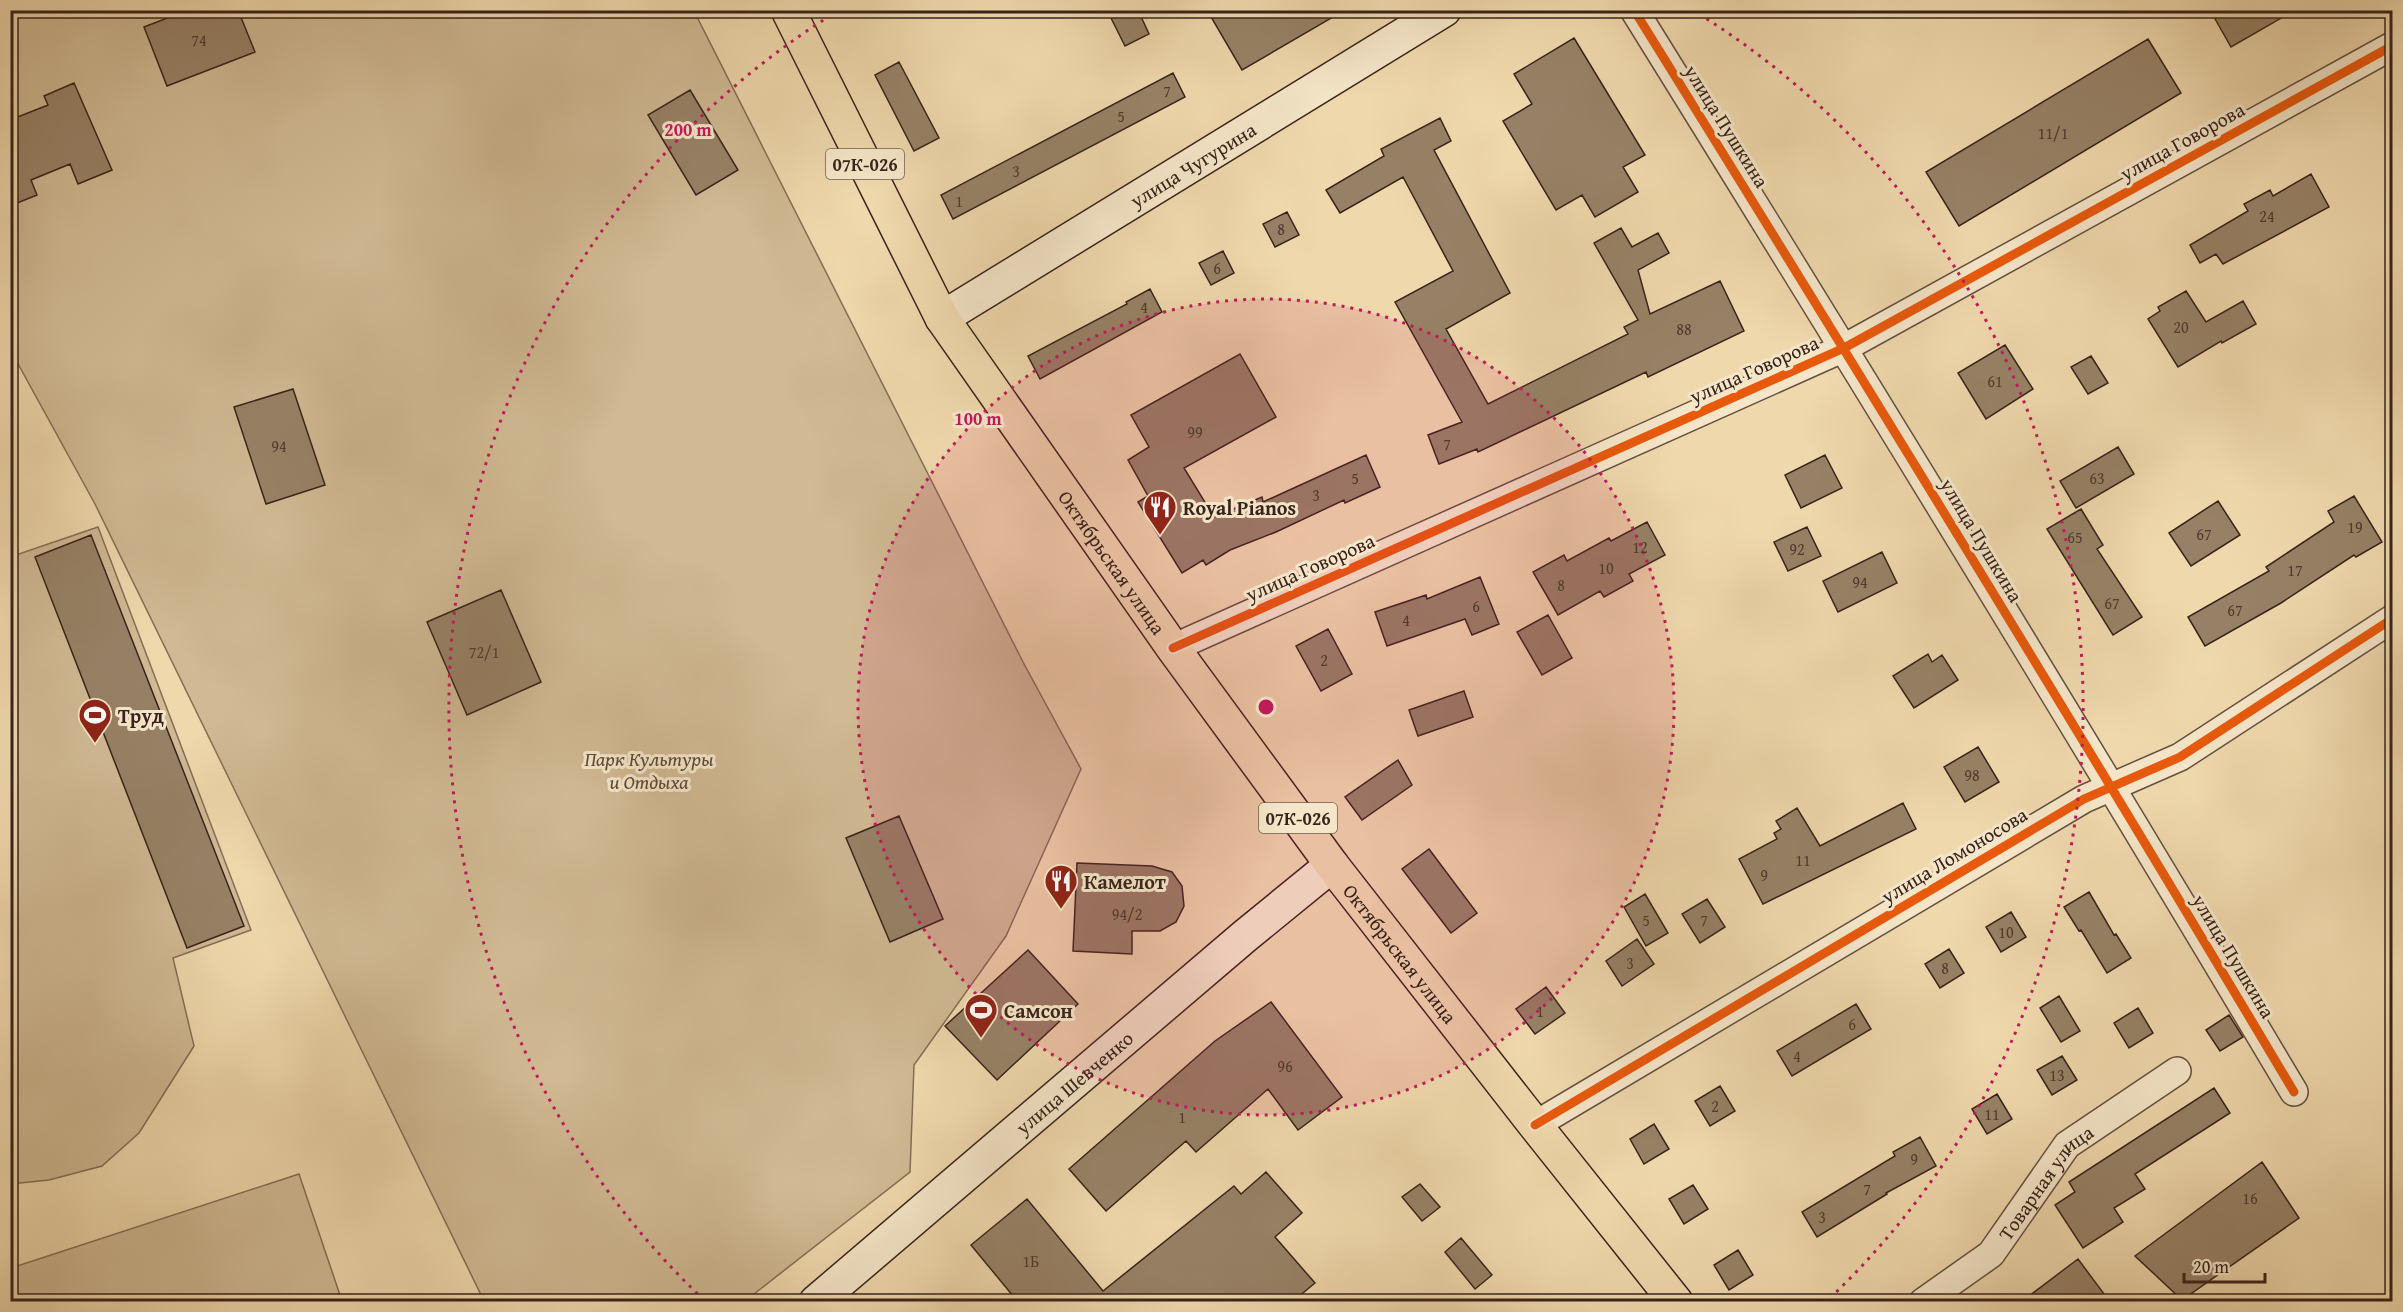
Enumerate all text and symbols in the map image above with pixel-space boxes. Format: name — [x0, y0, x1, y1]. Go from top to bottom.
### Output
house number: 74 — [191, 28, 207, 52]
street label: улица Пушкина — [1677, 58, 1777, 193]
house number: 7 — [1163, 79, 1171, 103]
street label: улица Говорова — [2114, 95, 2250, 188]
house number: 5 — [1117, 104, 1125, 128]
street label: улица Чугурина — [1123, 114, 1262, 215]
text: 200 m — [664, 116, 712, 143]
house number: 11/1 — [2038, 121, 2068, 145]
road number: 07К-026 — [826, 149, 904, 179]
house number: 3 — [1012, 159, 1020, 183]
house number: 1 — [955, 189, 963, 213]
house number: 24 — [2259, 204, 2275, 228]
house number: 8 — [1277, 217, 1285, 241]
house number: 6 — [1213, 256, 1221, 280]
house number: 4 — [1140, 295, 1148, 319]
house number: 20 — [2173, 315, 2189, 339]
house number: 88 — [1676, 317, 1692, 341]
street label: улица Говорова — [1684, 327, 1824, 411]
house number: 61 — [1987, 369, 2003, 393]
text: 100 m — [954, 405, 1002, 432]
house number: 99 — [1187, 420, 1203, 444]
house number: 7 — [1443, 432, 1451, 456]
house number: 94 — [271, 434, 287, 458]
house number: 5 — [1351, 466, 1359, 490]
house number: 63 — [2089, 466, 2105, 490]
street label: улица Пушкина — [1933, 472, 2031, 608]
house number: 3 — [1312, 483, 1320, 507]
street label: Октябрьская улица — [1052, 484, 1174, 640]
restaurant icon: Royal Pianos — [1142, 489, 1178, 536]
place label: Royal Pianos — [1183, 493, 1296, 522]
house number: 19 — [2347, 515, 2363, 539]
house number: 67 — [2196, 522, 2212, 546]
street label: улица Говорова — [1240, 525, 1380, 609]
house number: 65 — [2067, 525, 2083, 549]
house number: 12 — [1632, 535, 1648, 559]
house number: 92 — [1789, 537, 1805, 561]
house number: 10 — [1598, 556, 1614, 580]
house number: 17 — [2287, 558, 2303, 582]
house number: 94 — [1852, 570, 1868, 594]
house number: 8 — [1557, 573, 1565, 597]
house number: 67 — [2104, 591, 2120, 615]
house number: 6 — [1472, 594, 1480, 618]
house number: 67 — [2227, 598, 2243, 622]
house number: 4 — [1402, 608, 1410, 632]
house number: 72/1 — [469, 640, 499, 664]
house number: 2 — [1320, 648, 1328, 672]
sports icon: Труд — [77, 697, 113, 744]
centre of rings — [1256, 697, 1276, 717]
place label: Труд — [118, 701, 164, 730]
park label: Парк Культуры и Отдыха — [584, 744, 714, 796]
house number: 98 — [1964, 763, 1980, 787]
street label: улица Ломоносова — [1875, 800, 2033, 911]
road number: 07К-026 — [1259, 803, 1337, 833]
house number: 11 — [1795, 848, 1811, 872]
restaurant icon: Камелот — [1043, 863, 1079, 910]
house number: 9 — [1760, 863, 1768, 887]
place label: Камелот — [1084, 867, 1166, 896]
street label: Октябрьская улица — [1337, 877, 1465, 1030]
street label: улица Пушкина — [2185, 888, 2283, 1024]
house number: 94/2 — [1112, 902, 1142, 926]
house number: 5 — [1642, 908, 1650, 932]
house number: 7 — [1700, 908, 1708, 932]
house number: 10 — [1998, 920, 2014, 944]
house number: 3 — [1626, 951, 1634, 975]
house number: 8 — [1941, 956, 1949, 980]
sports icon: Самсон — [963, 992, 999, 1039]
place label: Самсон — [1004, 996, 1073, 1025]
house number: 1 — [1536, 999, 1544, 1023]
house number: 6 — [1848, 1012, 1856, 1036]
street label: улица Шевченко — [1008, 1023, 1139, 1141]
house number: 4 — [1793, 1044, 1801, 1068]
house number: 96 — [1277, 1054, 1293, 1078]
house number: 13 — [2049, 1063, 2065, 1087]
house number: 2 — [1711, 1094, 1719, 1118]
house number: 11 — [1984, 1102, 2000, 1126]
house number: 1 — [1178, 1105, 1186, 1129]
street label: Товарная улица — [1991, 1117, 2099, 1246]
house number: 9 — [1910, 1147, 1918, 1171]
house number: 7 — [1863, 1177, 1871, 1201]
house number: 16 — [2242, 1186, 2258, 1210]
house number: 3 — [1818, 1205, 1826, 1229]
scale bar — [2184, 1246, 2265, 1284]
house number: 1Б — [1023, 1249, 1039, 1273]
text: 20 m — [2193, 1253, 2229, 1280]

